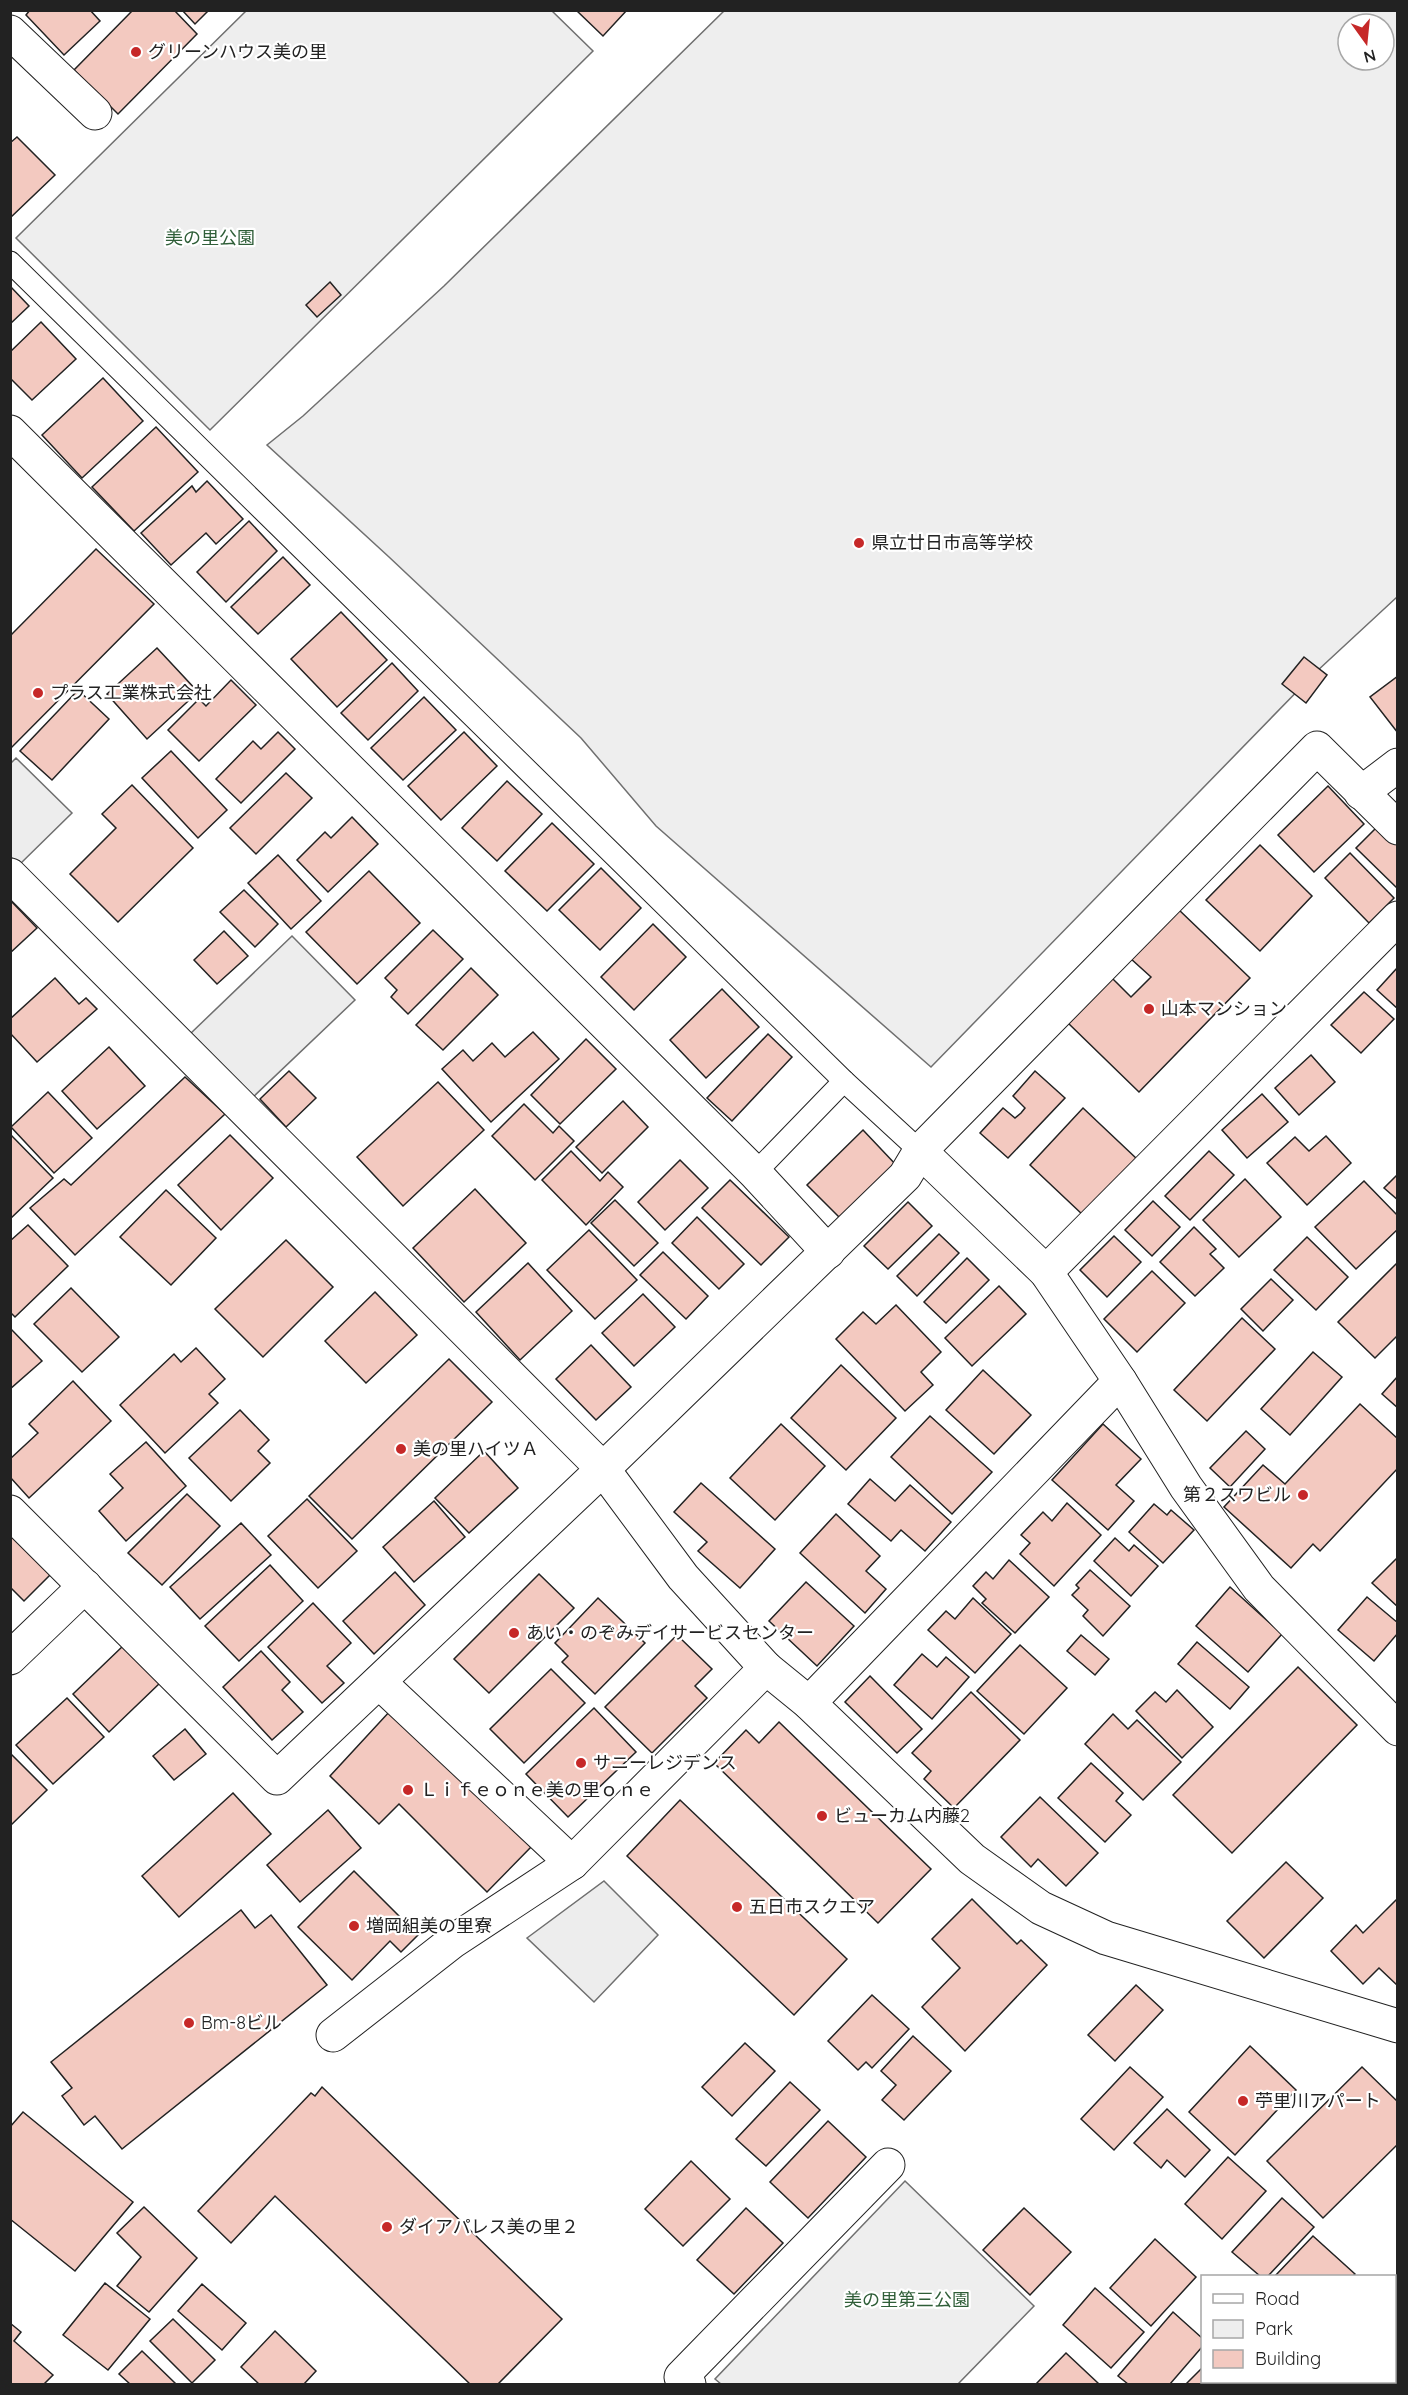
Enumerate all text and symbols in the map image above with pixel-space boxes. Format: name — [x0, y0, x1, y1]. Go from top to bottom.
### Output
north arrow — [1336, 12, 1396, 72]
place label: グリーンハウス美の里 — [148, 40, 327, 63]
marker: グリーンハウス美の里 — [129, 45, 143, 59]
text: N — [1362, 45, 1378, 68]
park label: 美の里公園 — [165, 226, 255, 249]
place label: 県立廿日市高等学校 — [871, 531, 1033, 554]
marker: 県立廿日市高等学校 — [852, 536, 866, 550]
place label: プラス工業株式会社 — [50, 681, 212, 704]
marker: プラス工業株式会社 — [31, 686, 45, 700]
place label: 山本マンション — [1161, 997, 1287, 1020]
marker: 山本マンション — [1142, 1002, 1156, 1016]
place label: 美の里ハイツＡ — [413, 1437, 539, 1460]
marker: 美の里ハイツＡ — [394, 1442, 408, 1456]
place label: 第２スワビル — [1183, 1483, 1291, 1506]
marker: 第２スワビル — [1296, 1488, 1310, 1502]
place label: あい・のぞみデイサービスセンター — [526, 1621, 814, 1644]
marker: あい・のぞみデイサービスセンター — [507, 1626, 521, 1640]
place label: サニーレジデンス — [593, 1751, 737, 1774]
marker: サニーレジデンス — [574, 1756, 588, 1770]
place label: Ｌｉｆｅｏｎｅ美の里ｏｎｅ — [420, 1778, 654, 1801]
marker: Ｌｉｆｅｏｎｅ美の里ｏｎｅ — [401, 1783, 415, 1797]
place label: ビューカム内藤2 — [834, 1804, 970, 1827]
marker: ビューカム内藤2 — [815, 1809, 829, 1823]
place label: 五日市スクエア — [749, 1895, 875, 1918]
marker: 五日市スクエア — [730, 1900, 744, 1914]
place label: 増岡組美の里寮 — [366, 1914, 492, 1937]
marker: 増岡組美の里寮 — [347, 1919, 361, 1933]
place label: Bm-8ビル — [201, 2011, 282, 2034]
marker: Bm-8ビル — [182, 2016, 196, 2030]
place label: 苧里川アパート — [1255, 2089, 1381, 2112]
marker: 苧里川アパート — [1236, 2094, 1250, 2108]
place label: ダイアパレス美の里２ — [399, 2215, 579, 2238]
marker: ダイアパレス美の里２ — [380, 2220, 394, 2234]
legend — [1201, 2275, 1396, 2383]
text: Road — [1255, 2287, 1300, 2310]
park label: 美の里第三公園 — [844, 2288, 970, 2311]
text: Park — [1255, 2317, 1293, 2340]
text: Building — [1255, 2347, 1321, 2370]

